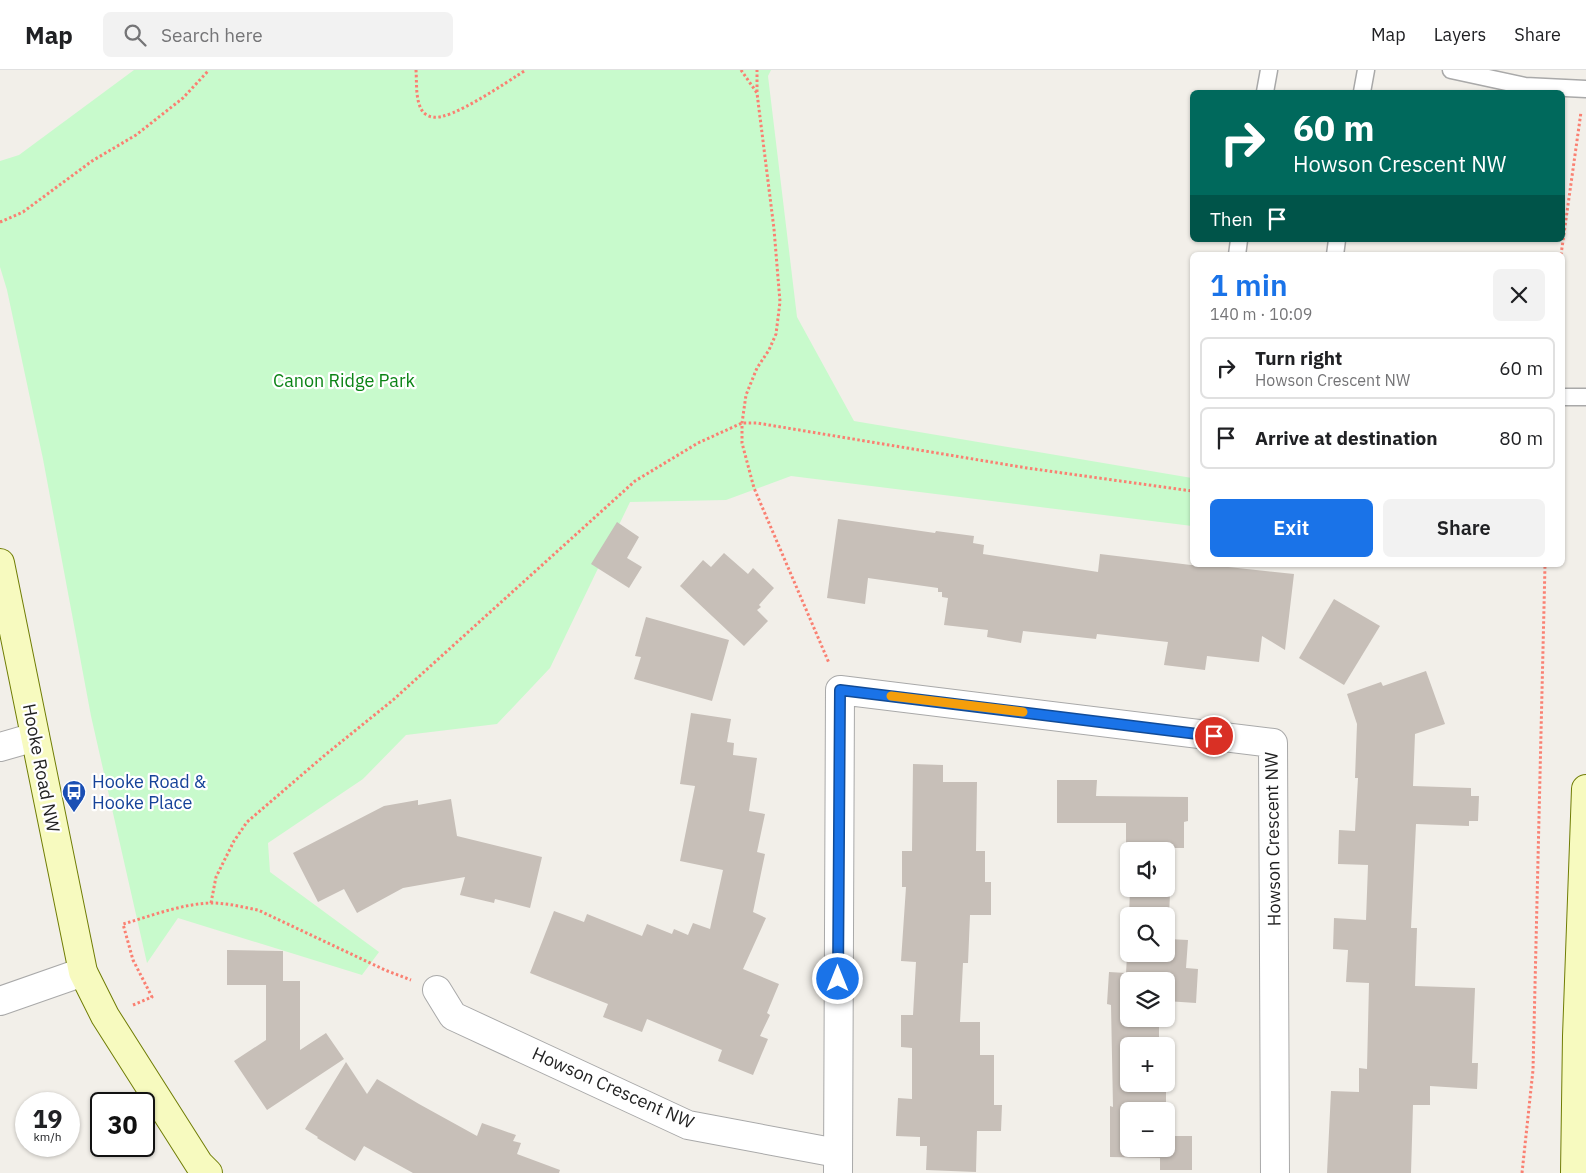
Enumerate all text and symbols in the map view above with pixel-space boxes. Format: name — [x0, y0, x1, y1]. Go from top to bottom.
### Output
search box — [103, 12, 453, 57]
text: Map — [25, 19, 73, 51]
icon: search — [121, 21, 149, 49]
text: Search here — [161, 23, 263, 47]
text: Map — [1371, 23, 1406, 46]
text: Layers — [1434, 23, 1486, 46]
text: Share — [1514, 23, 1561, 46]
text: 60 m — [1293, 105, 1375, 151]
icon: right — [1210, 110, 1275, 175]
text: Howson Crescent NW — [1293, 149, 1506, 178]
icon: arrive — [1263, 205, 1291, 233]
text: Then — [1210, 207, 1253, 231]
text: 1 min — [1210, 265, 1288, 304]
button: close — [1493, 269, 1545, 321]
text: 140 m · 10:09 — [1210, 304, 1312, 324]
text: Turn right — [1255, 346, 1342, 370]
icon: right — [1212, 354, 1240, 382]
text: 60 m — [1499, 356, 1543, 380]
park label: Canon Ridge Park — [273, 369, 416, 392]
text: Howson Crescent NW — [1255, 370, 1410, 390]
icon: arrive — [1212, 424, 1240, 452]
text: Arrive at destination — [1255, 426, 1438, 450]
text: 80 m — [1499, 426, 1543, 450]
button: Exit — [1210, 499, 1373, 557]
button: Share — [1383, 499, 1545, 557]
street label: Hooke Road NW — [18, 702, 65, 834]
pin — [1193, 715, 1235, 757]
icon: arrive — [1200, 722, 1228, 750]
street label: Howson Crescent NW — [1259, 752, 1286, 926]
place label: Hooke Road & Hooke Place — [92, 770, 207, 814]
bus stop icon: Hooke Road & Hooke Place — [61, 779, 87, 813]
map controls — [1120, 842, 1175, 1157]
button: sound — [1120, 842, 1175, 897]
button: search — [1120, 907, 1175, 962]
position arrow — [811, 952, 863, 1004]
button: layers — [1120, 972, 1175, 1027]
button: + — [1120, 1037, 1175, 1092]
street label: Howson Crescent NW — [529, 1042, 698, 1134]
speed limit sign: 30 — [90, 1092, 155, 1157]
text: 19 — [32, 1102, 63, 1135]
button: − — [1120, 1102, 1175, 1157]
text: km/h — [33, 1129, 62, 1144]

